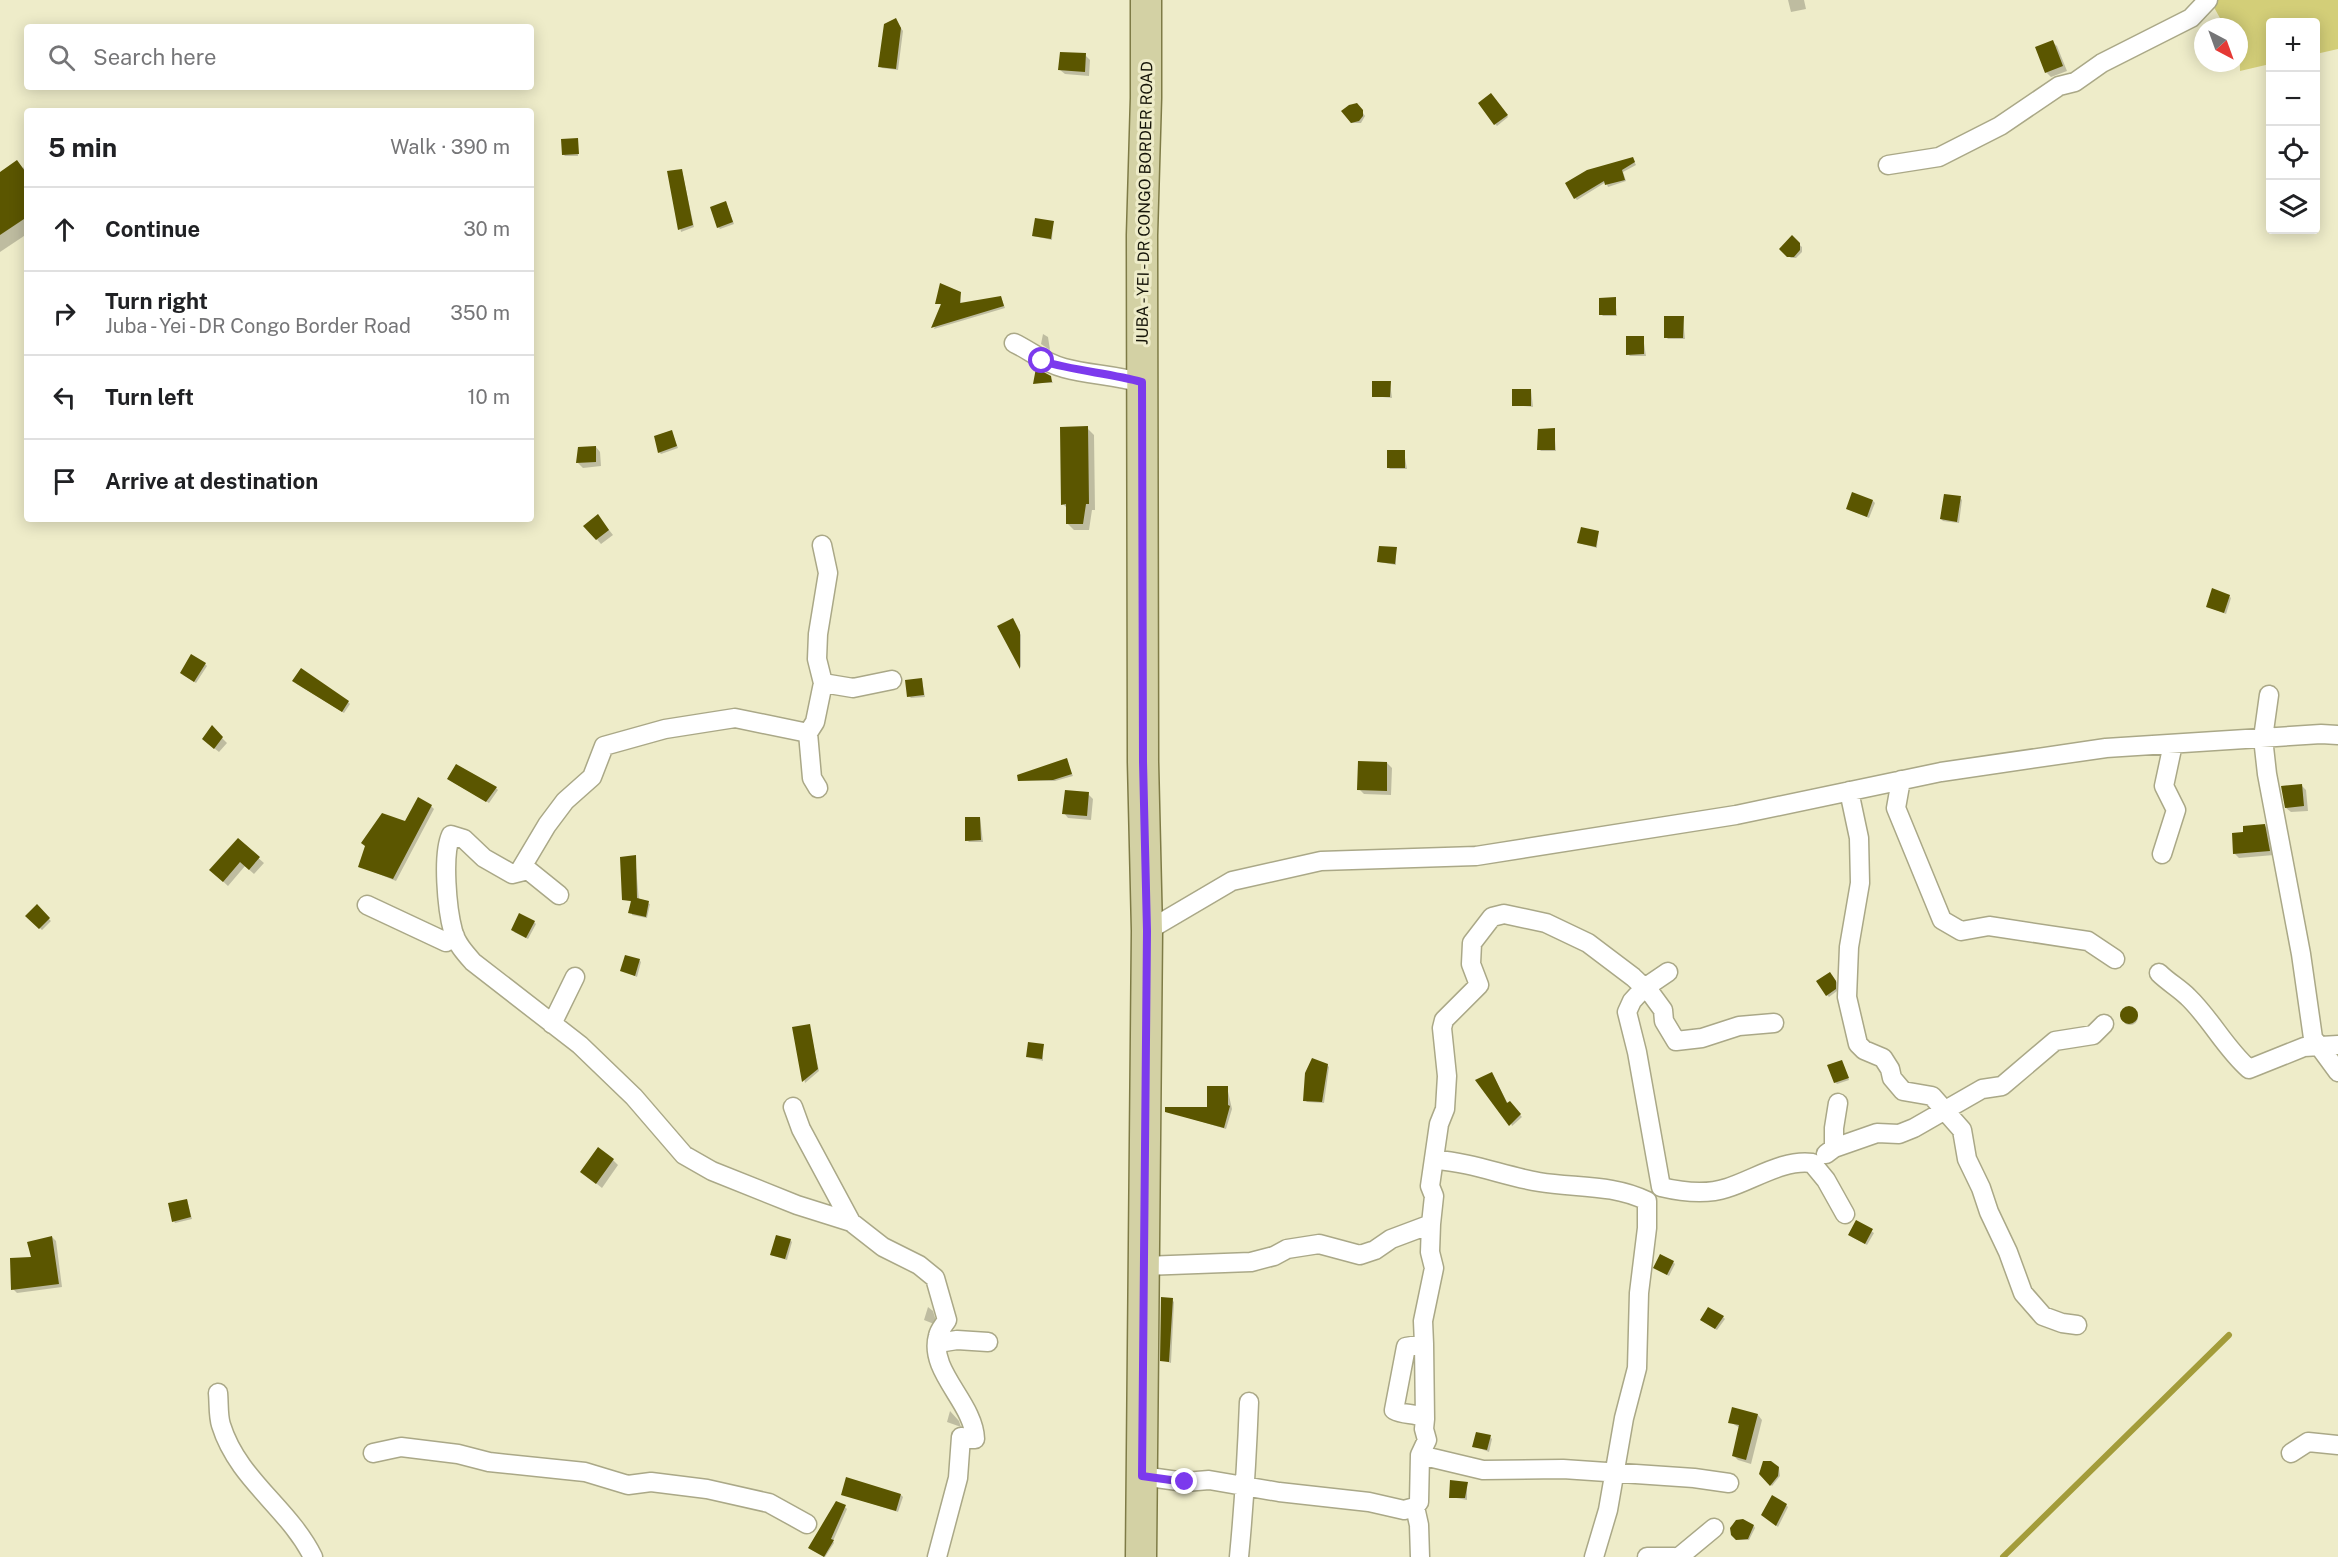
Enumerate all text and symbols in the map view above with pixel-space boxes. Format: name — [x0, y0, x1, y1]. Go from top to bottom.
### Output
north arrow — [2194, 18, 2248, 72]
map controls — [2266, 18, 2320, 234]
button: + — [2266, 18, 2320, 72]
search box — [24, 24, 534, 90]
icon: search — [45, 41, 78, 74]
text: Search here — [93, 44, 217, 70]
street label: JUBA - YEI - DR CONGO BORDER ROAD — [1133, 61, 1156, 345]
button: − — [2266, 72, 2320, 126]
button: locate — [2266, 126, 2320, 180]
text: 5 min — [48, 132, 117, 163]
text: Walk · 390 m — [390, 135, 510, 159]
button: layers — [2266, 180, 2320, 234]
icon: ahead — [48, 213, 81, 246]
text: Continue — [105, 216, 200, 242]
text: 30 m — [463, 217, 510, 241]
text: Turn right — [105, 288, 208, 314]
icon: right — [48, 297, 81, 330]
text: 350 m — [450, 301, 510, 325]
text: Juba - Yei - DR Congo Border Road — [105, 314, 411, 338]
route start — [1028, 347, 1054, 373]
icon: left — [48, 381, 81, 414]
text: Turn left — [105, 384, 194, 410]
text: 10 m — [467, 385, 510, 409]
icon: arrive — [48, 465, 81, 498]
text: Arrive at destination — [105, 468, 318, 494]
route end — [1171, 1468, 1197, 1494]

